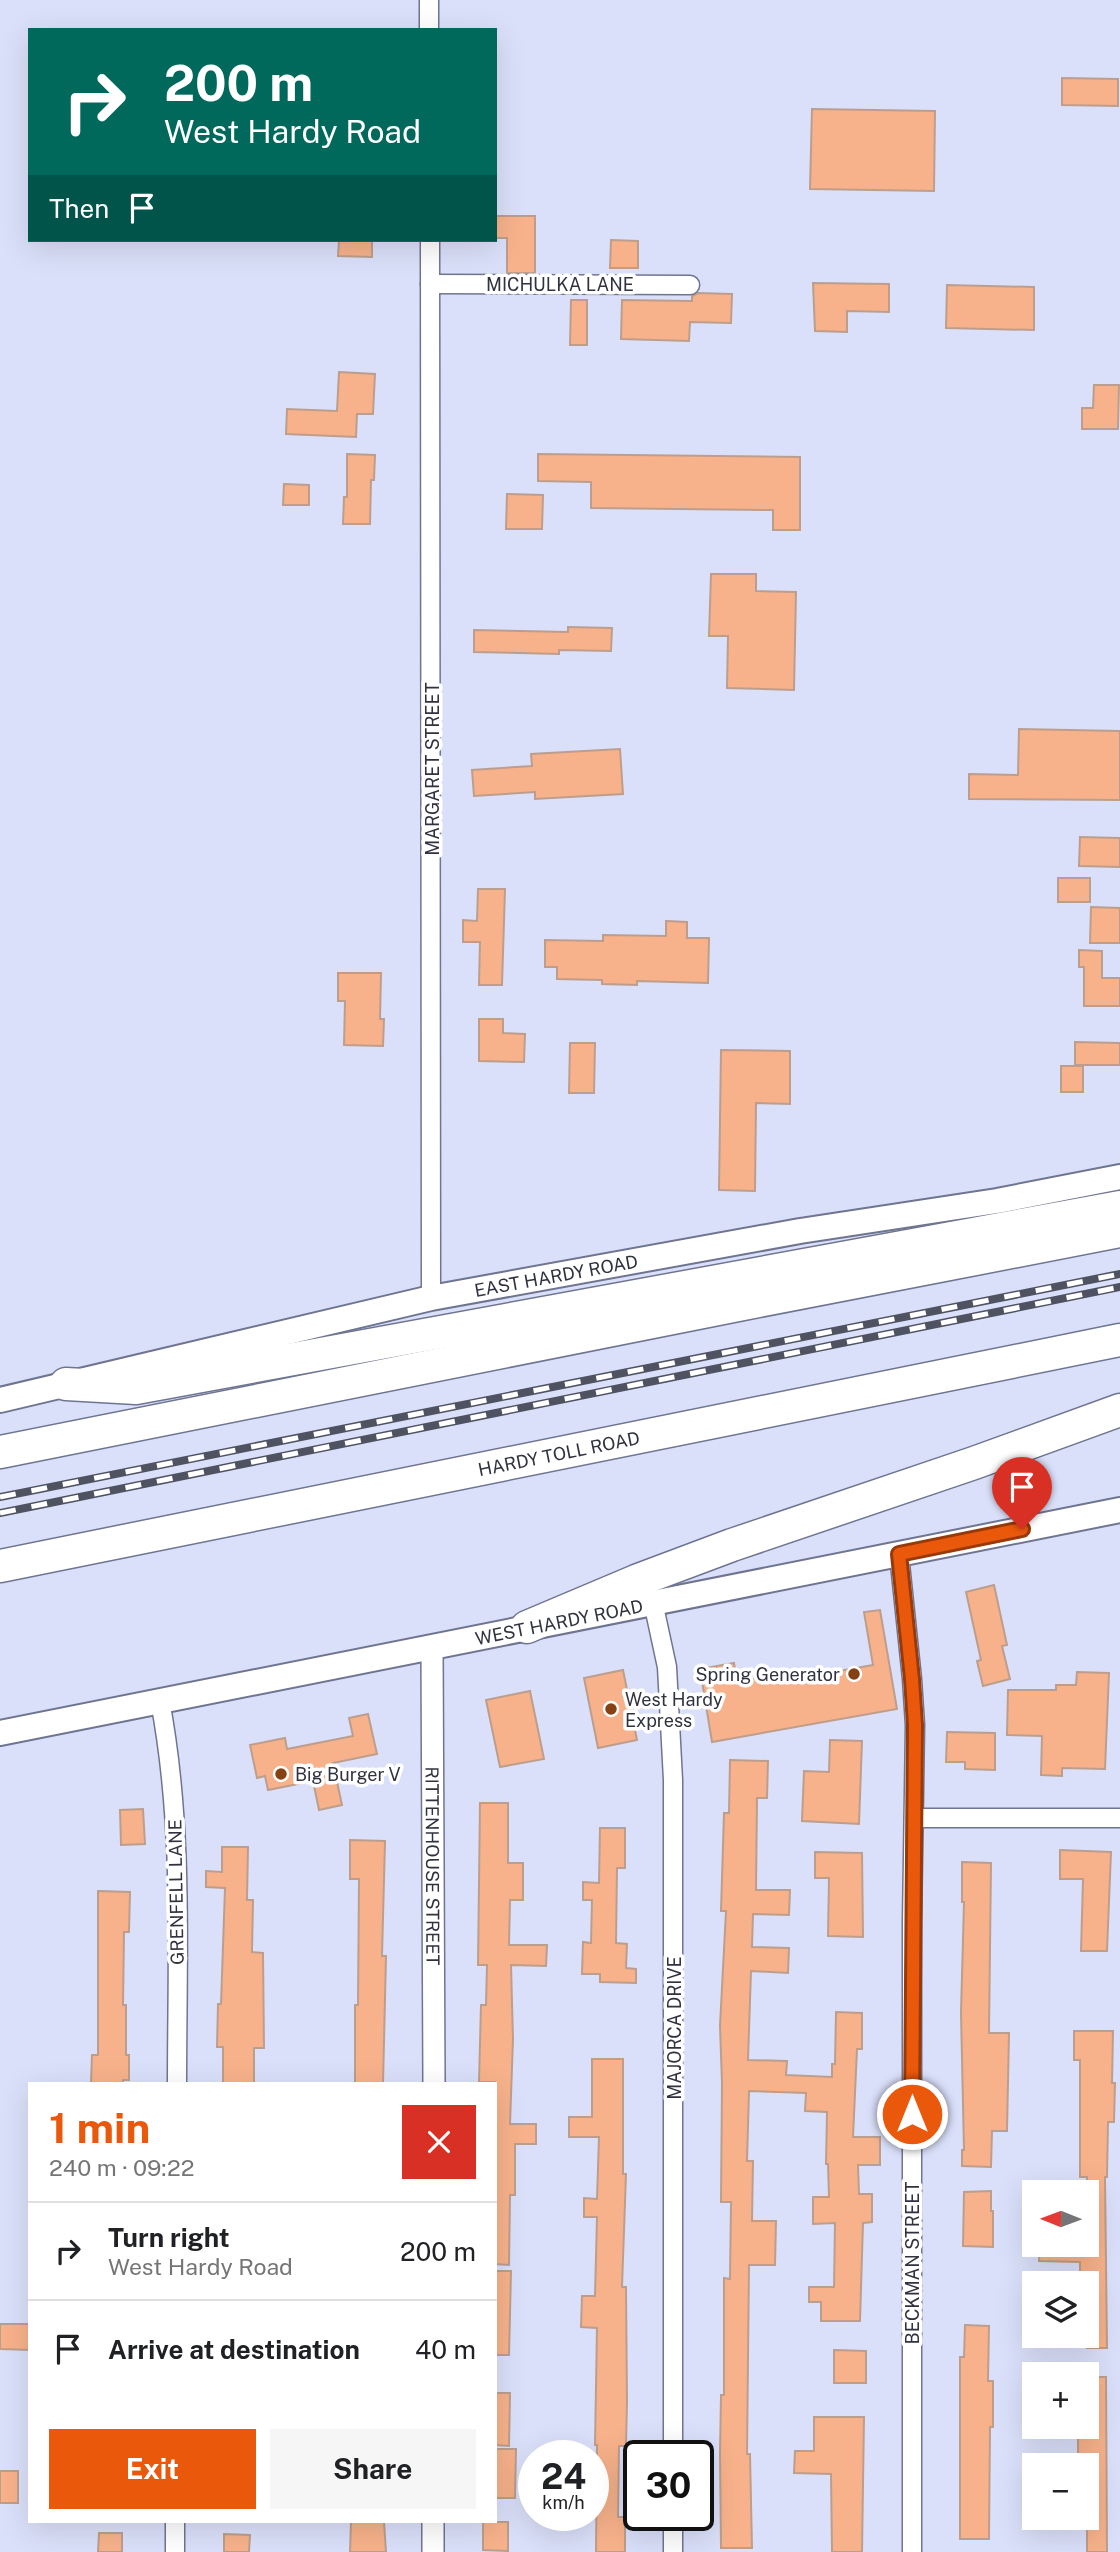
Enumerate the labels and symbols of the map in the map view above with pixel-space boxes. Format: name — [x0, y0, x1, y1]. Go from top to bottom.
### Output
street label: MICHULKA LANE — [486, 274, 634, 295]
street label: MARGARET STREET — [422, 682, 443, 856]
street label: EAST HARDY ROAD — [473, 1250, 640, 1300]
street label: HARDY TOLL ROAD — [476, 1427, 641, 1480]
pin — [992, 1457, 1052, 1529]
street label: WEST HARDY ROAD — [473, 1595, 645, 1649]
place label: Spring Generator — [695, 1664, 840, 1685]
marker: Spring Generator — [846, 1666, 862, 1682]
place label: West Hardy Express — [625, 1689, 723, 1731]
marker: West Hardy Express — [603, 1701, 619, 1717]
place label: Big Burger V — [295, 1764, 401, 1785]
marker: Big Burger V — [273, 1766, 289, 1782]
street label: RITTENHOUSE STREET — [422, 1766, 444, 1966]
street label: GRENFELL LANE — [164, 1819, 188, 1965]
street label: MAJORCA DRIVE — [664, 1956, 685, 2100]
position arrow — [875, 2077, 949, 2151]
north arrow — [1022, 2180, 1099, 2258]
street label: BECKMAN STREET — [902, 2181, 923, 2344]
speed limit sign: 30 — [623, 2440, 714, 2531]

